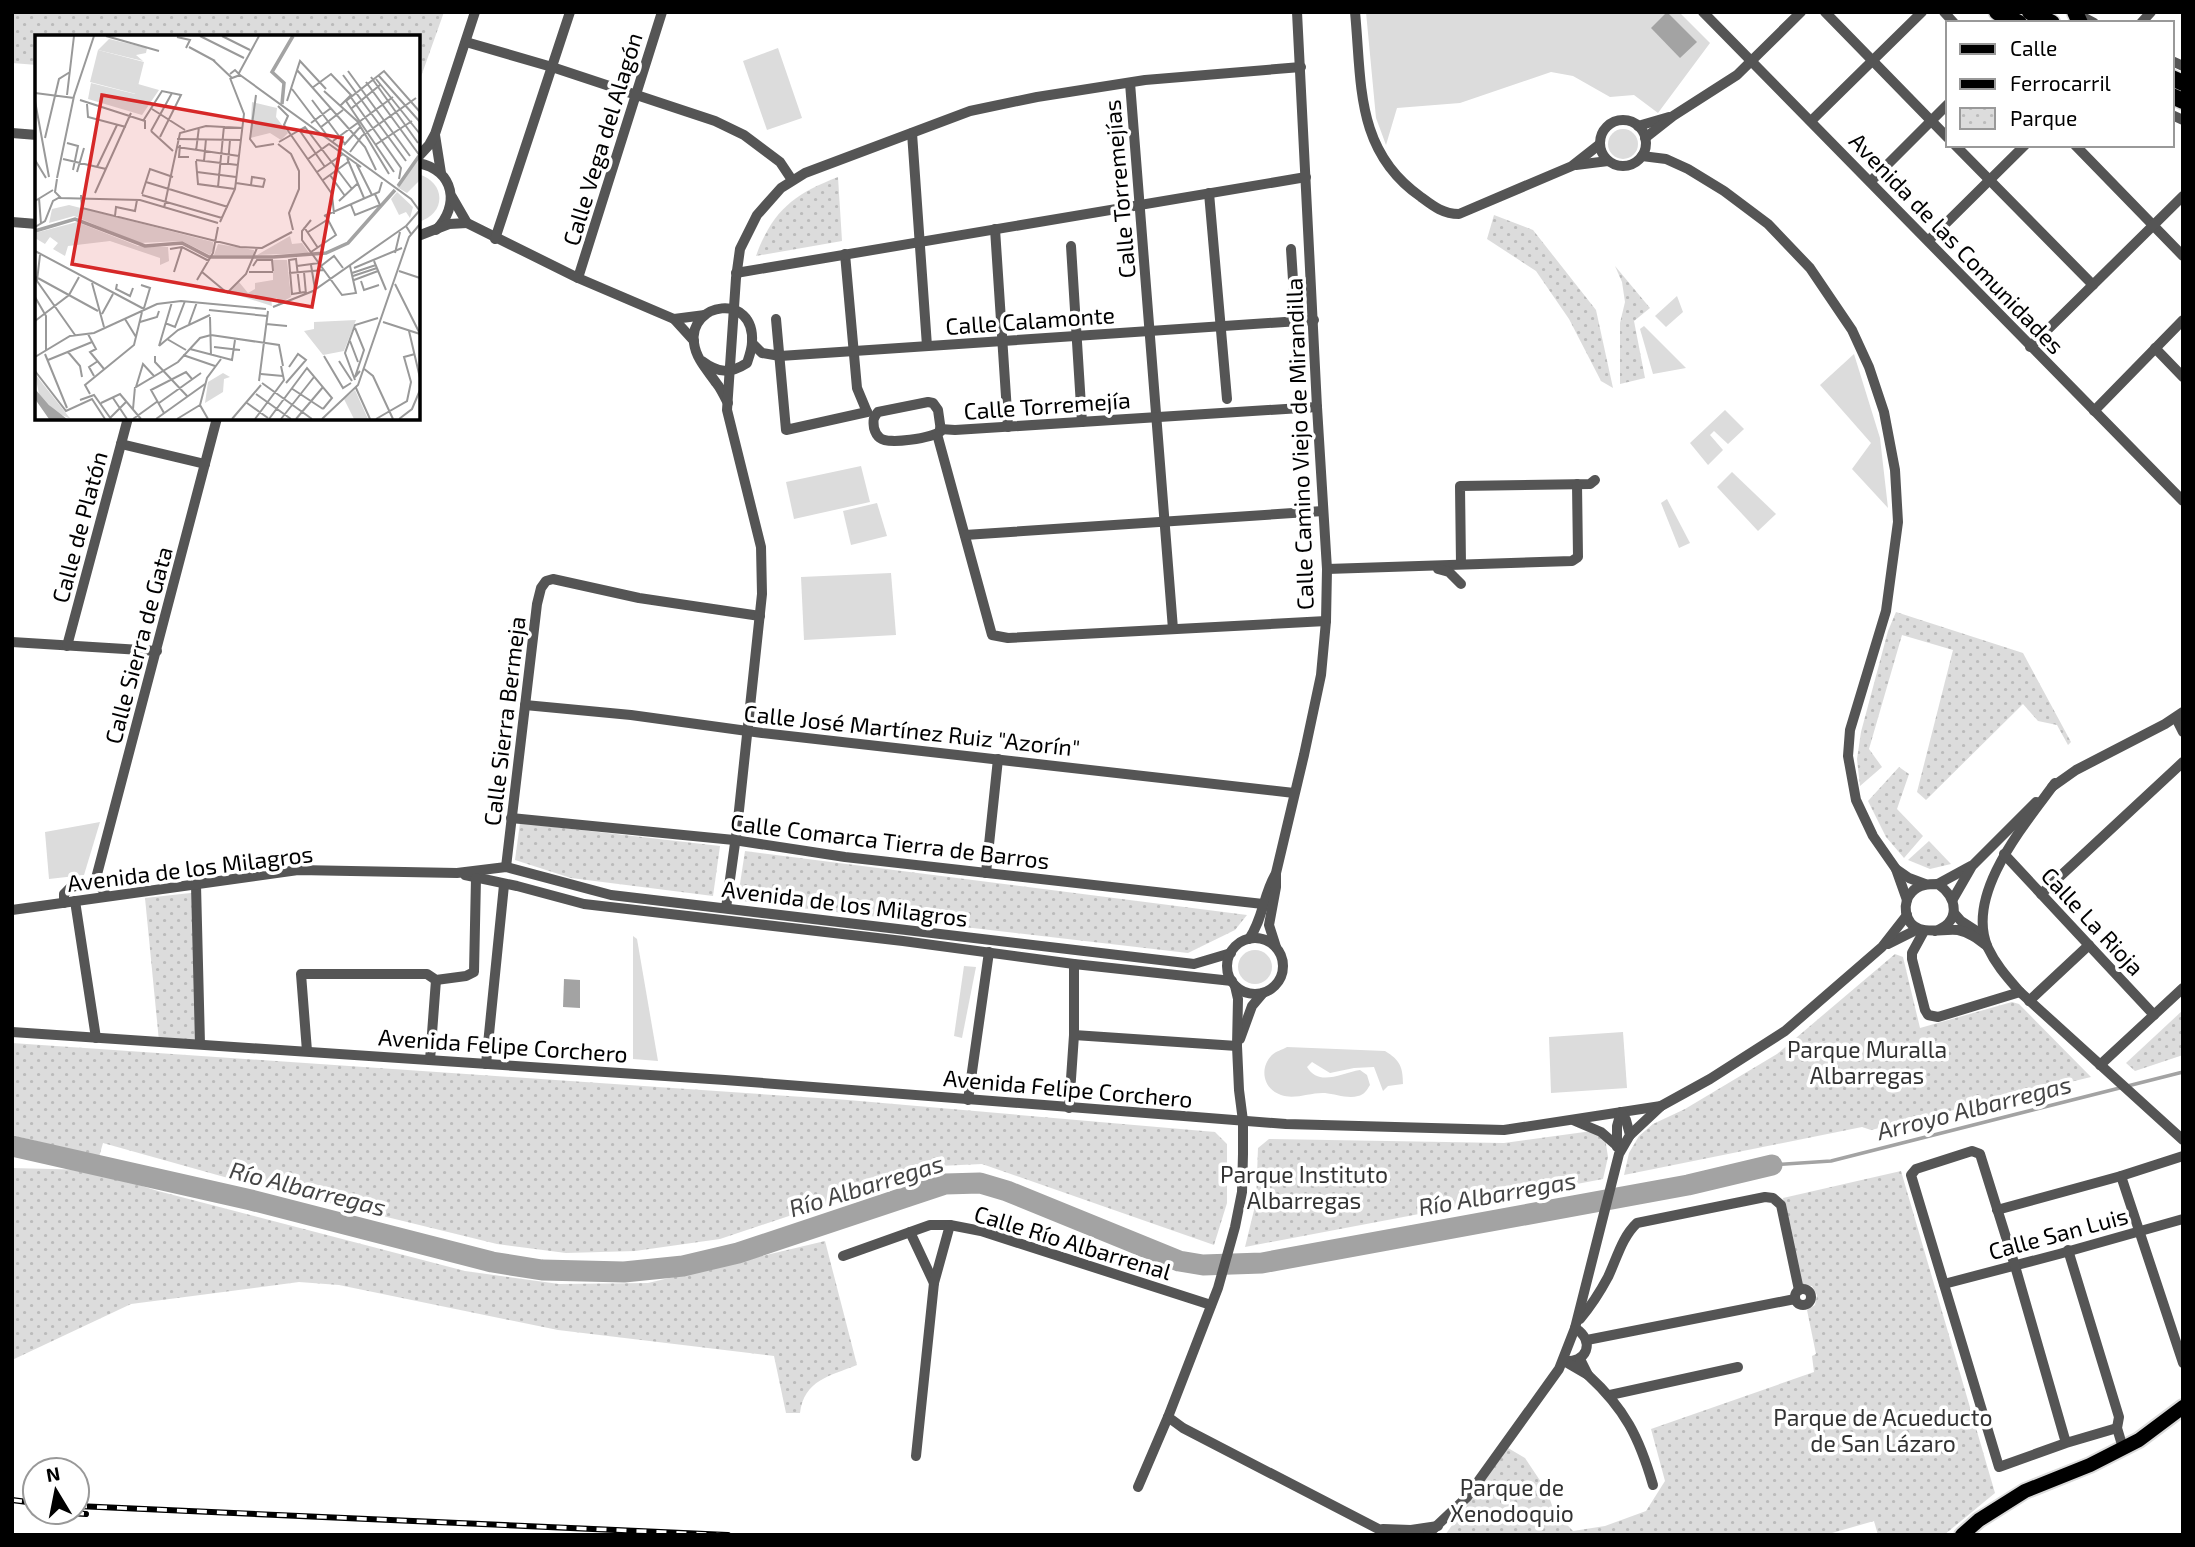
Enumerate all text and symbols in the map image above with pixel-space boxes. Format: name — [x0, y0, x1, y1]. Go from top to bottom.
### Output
legend — [1946, 21, 2174, 147]
street label: Calle Vega del Alagón — [556, 29, 648, 249]
inset map — [35, 35, 420, 420]
text: Calle — [2010, 35, 2057, 60]
text: Ferrocarril — [2010, 70, 2112, 95]
street label: Calle Torremejías — [1097, 99, 1141, 279]
text: Parque — [2010, 105, 2077, 130]
street label: Avenida de las Comunidades — [1844, 127, 2070, 359]
street label: Calle Camino Viejo de Mirandilla — [1279, 277, 1319, 611]
street label: Calle Calamonte — [944, 300, 1116, 340]
street label: Calle Torremejía — [963, 385, 1131, 425]
street label: Calle de Platón — [45, 448, 113, 606]
street label: Calle Sierra de Gata — [98, 543, 178, 747]
street label: Calle Sierra Bermeja — [477, 615, 531, 827]
street label: Calle José Martínez Ruiz "Azorín" — [743, 698, 1081, 762]
street label: Calle Comarca Tierra de Barros — [729, 808, 1051, 874]
street label: Avenida de los Milagros — [65, 839, 315, 897]
street label: Calle La Rioja — [2036, 861, 2150, 981]
street label: Avenida de los Milagros — [720, 874, 970, 932]
street label: Avenida Felipe Corchero — [377, 1022, 629, 1068]
park label: Parque Muralla Albarregas — [1787, 1035, 1947, 1089]
street label: Avenida Felipe Corchero — [942, 1063, 1194, 1113]
water label: Arroyo Albarregas — [1873, 1069, 2074, 1145]
water label: Río Albarregas — [785, 1148, 947, 1222]
water label: Río Albarregas — [227, 1155, 389, 1221]
park label: Parque Instituto Albarregas — [1220, 1160, 1388, 1214]
water label: Río Albarregas — [1416, 1165, 1578, 1221]
street label: Calle Río Albarrenal — [971, 1199, 1175, 1285]
street label: Calle San Luis — [1985, 1201, 2131, 1265]
park label: Parque de Acueducto de San Lázaro — [1773, 1403, 1993, 1457]
north arrow — [21, 1456, 91, 1526]
text: N — [44, 1461, 62, 1486]
park label: Parque de Xenodoquio — [1450, 1473, 1574, 1527]

